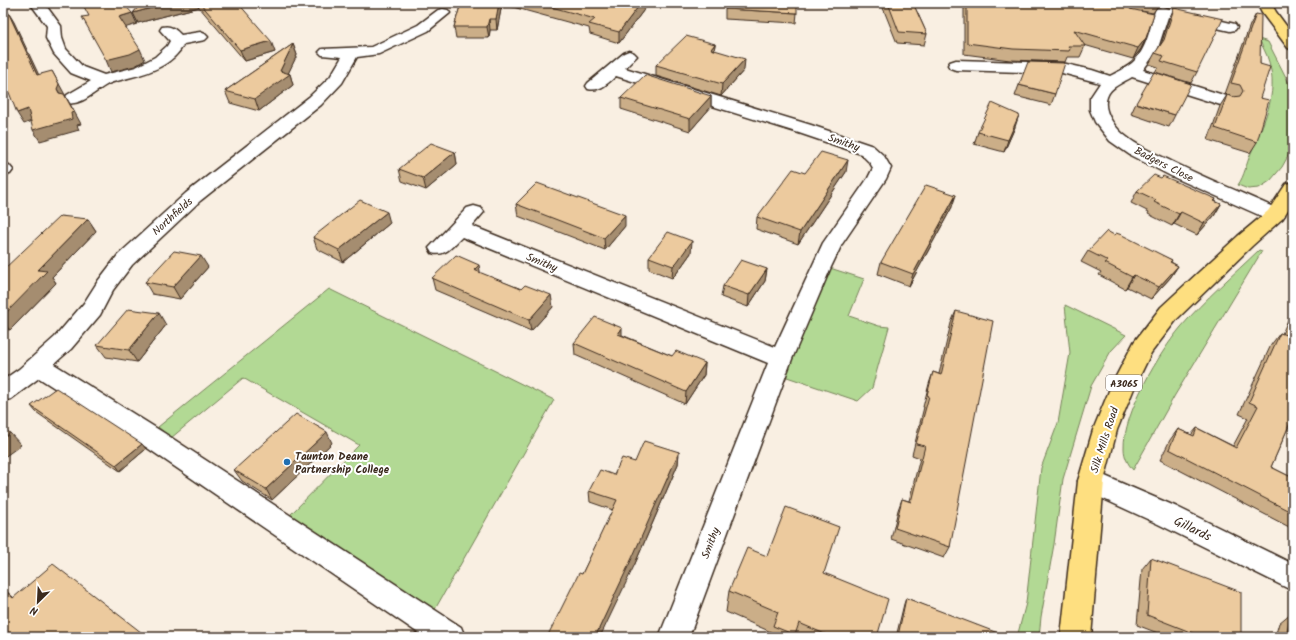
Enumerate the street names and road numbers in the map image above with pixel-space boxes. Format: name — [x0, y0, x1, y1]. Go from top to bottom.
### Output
street label: Smithy — [825, 129, 863, 157]
street label: Badgers Close — [1131, 142, 1196, 188]
street label: Northfields — [148, 193, 197, 240]
street label: Smithy — [523, 248, 561, 278]
road number: A3065 — [1106, 375, 1142, 391]
street label: Silk Mills Road — [1086, 404, 1124, 476]
street label: Gillards — [1170, 511, 1215, 548]
street label: Smithy — [697, 524, 725, 562]

